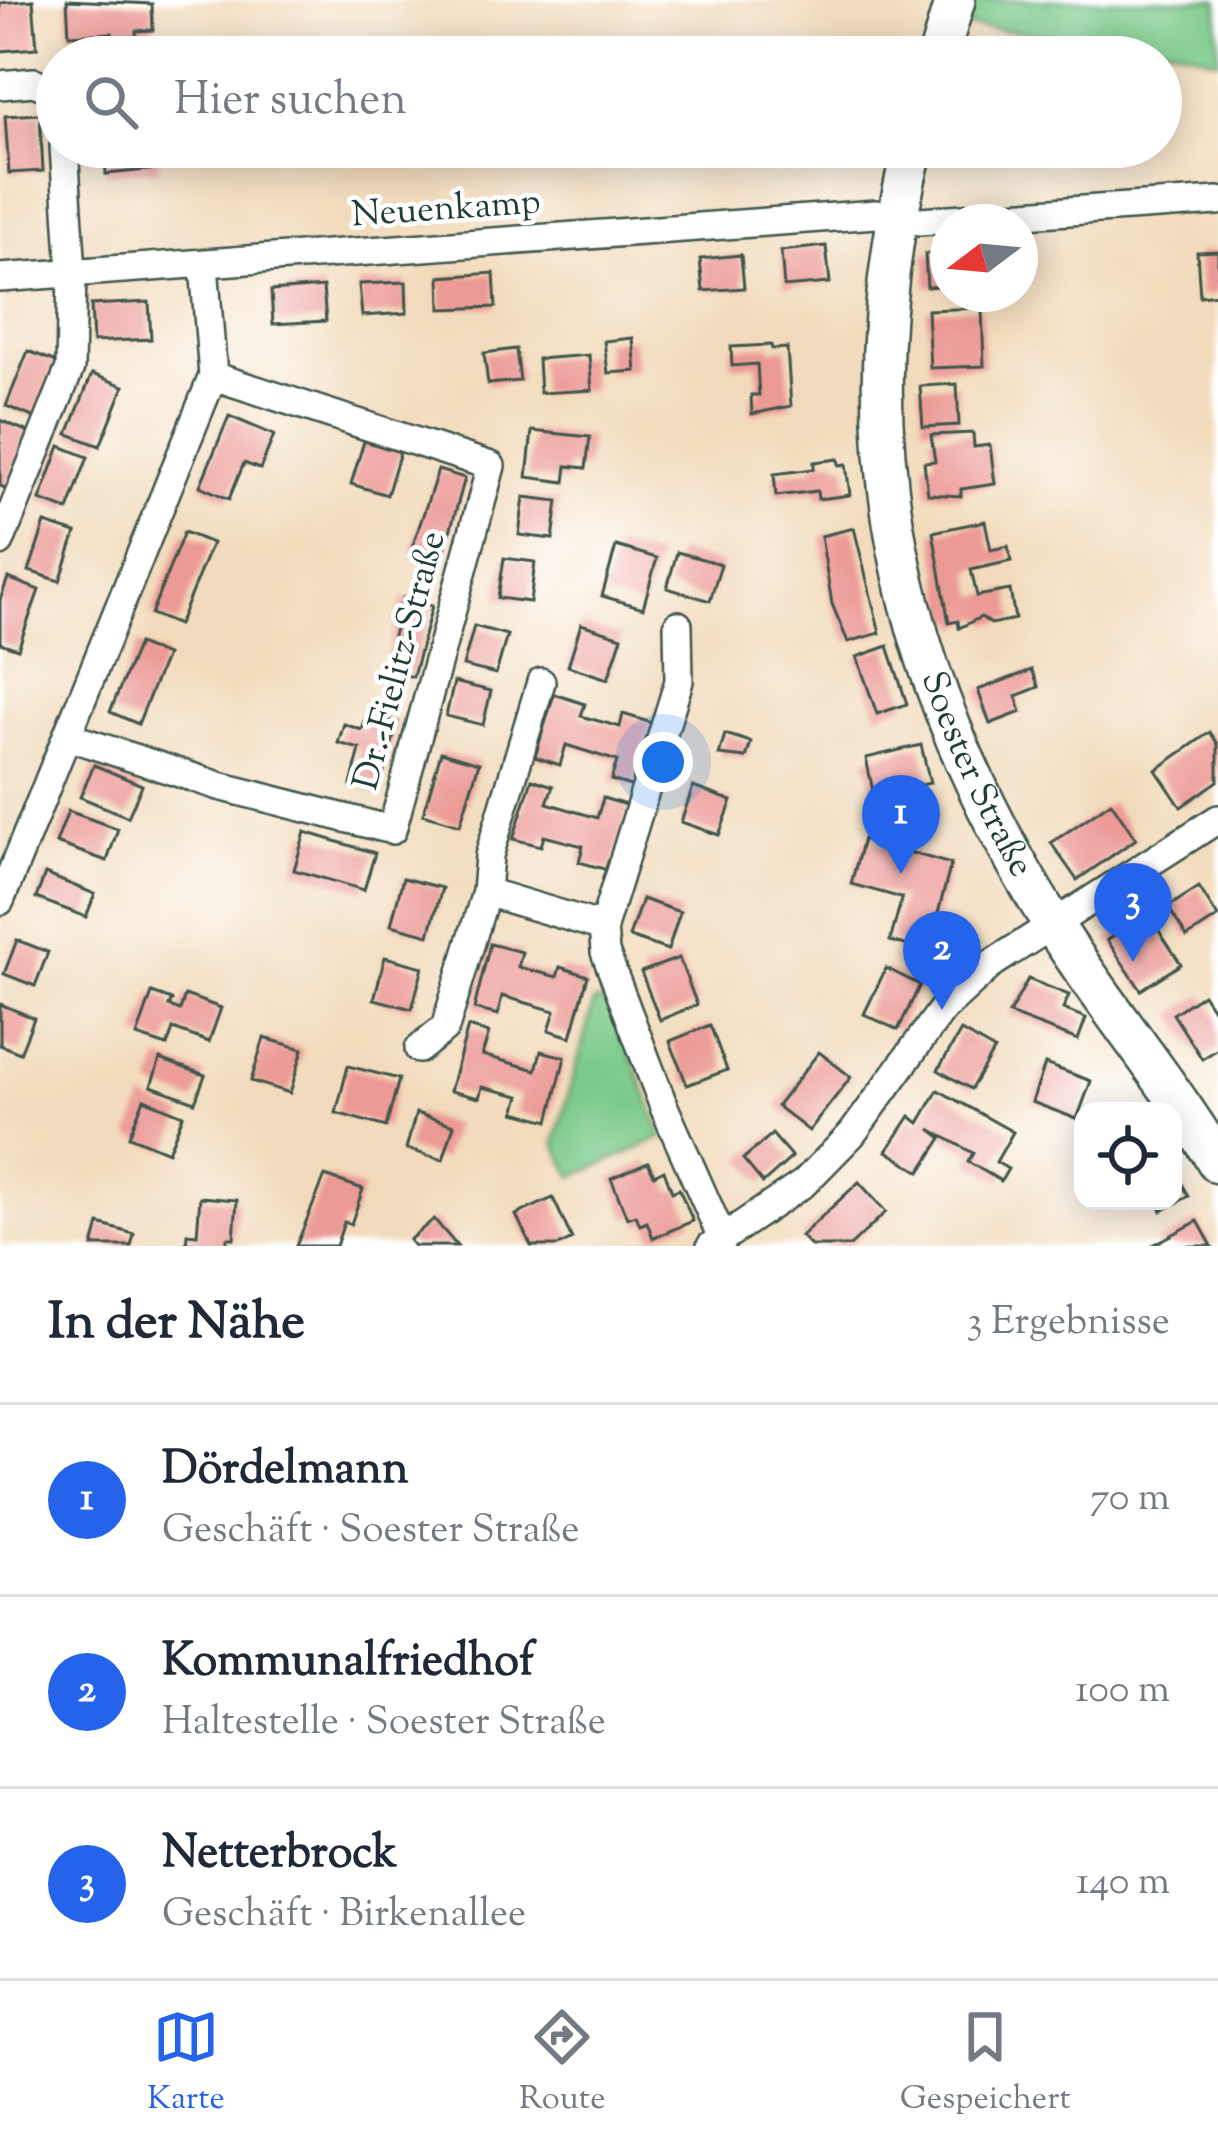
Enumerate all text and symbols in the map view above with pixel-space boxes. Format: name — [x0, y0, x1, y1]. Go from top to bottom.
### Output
search box — [36, 36, 1182, 168]
icon: search — [78, 69, 144, 135]
text: Hier suchen — [174, 70, 407, 135]
street label: Neuenkamp — [350, 177, 542, 243]
north arrow — [930, 204, 1038, 312]
street label: Dr.-Fielitz-Straße — [341, 526, 461, 796]
street label: Soester Straße — [906, 664, 1046, 887]
your location — [633, 732, 693, 792]
pin: 1 — [862, 775, 940, 874]
pin: 3 — [1094, 863, 1172, 962]
pin: 2 — [903, 911, 981, 1010]
map controls — [1074, 1102, 1182, 1210]
button: locate — [1074, 1102, 1182, 1210]
text: In der Nähe — [48, 1288, 305, 1361]
text: 3 Ergebnisse — [967, 1296, 1170, 1352]
text: Dördelmann — [162, 1439, 409, 1504]
text: 1 — [80, 1472, 94, 1528]
text: 70 m — [1090, 1472, 1170, 1528]
text: Geschäft · Soester Straße — [162, 1504, 579, 1560]
text: Kommunalfriedhof — [162, 1631, 534, 1696]
text: 2 — [78, 1664, 96, 1720]
text: 100 m — [1075, 1664, 1170, 1720]
text: Haltestelle · Soester Straße — [162, 1696, 606, 1752]
text: Netterbrock — [162, 1823, 397, 1888]
text: 3 — [79, 1856, 95, 1912]
text: 140 m — [1076, 1856, 1170, 1912]
text: Geschäft · Birkenallee — [162, 1888, 526, 1944]
tab: Karte — [147, 2004, 225, 2124]
tab: Route — [519, 2004, 606, 2124]
tab: Gespeichert — [900, 2004, 1071, 2124]

